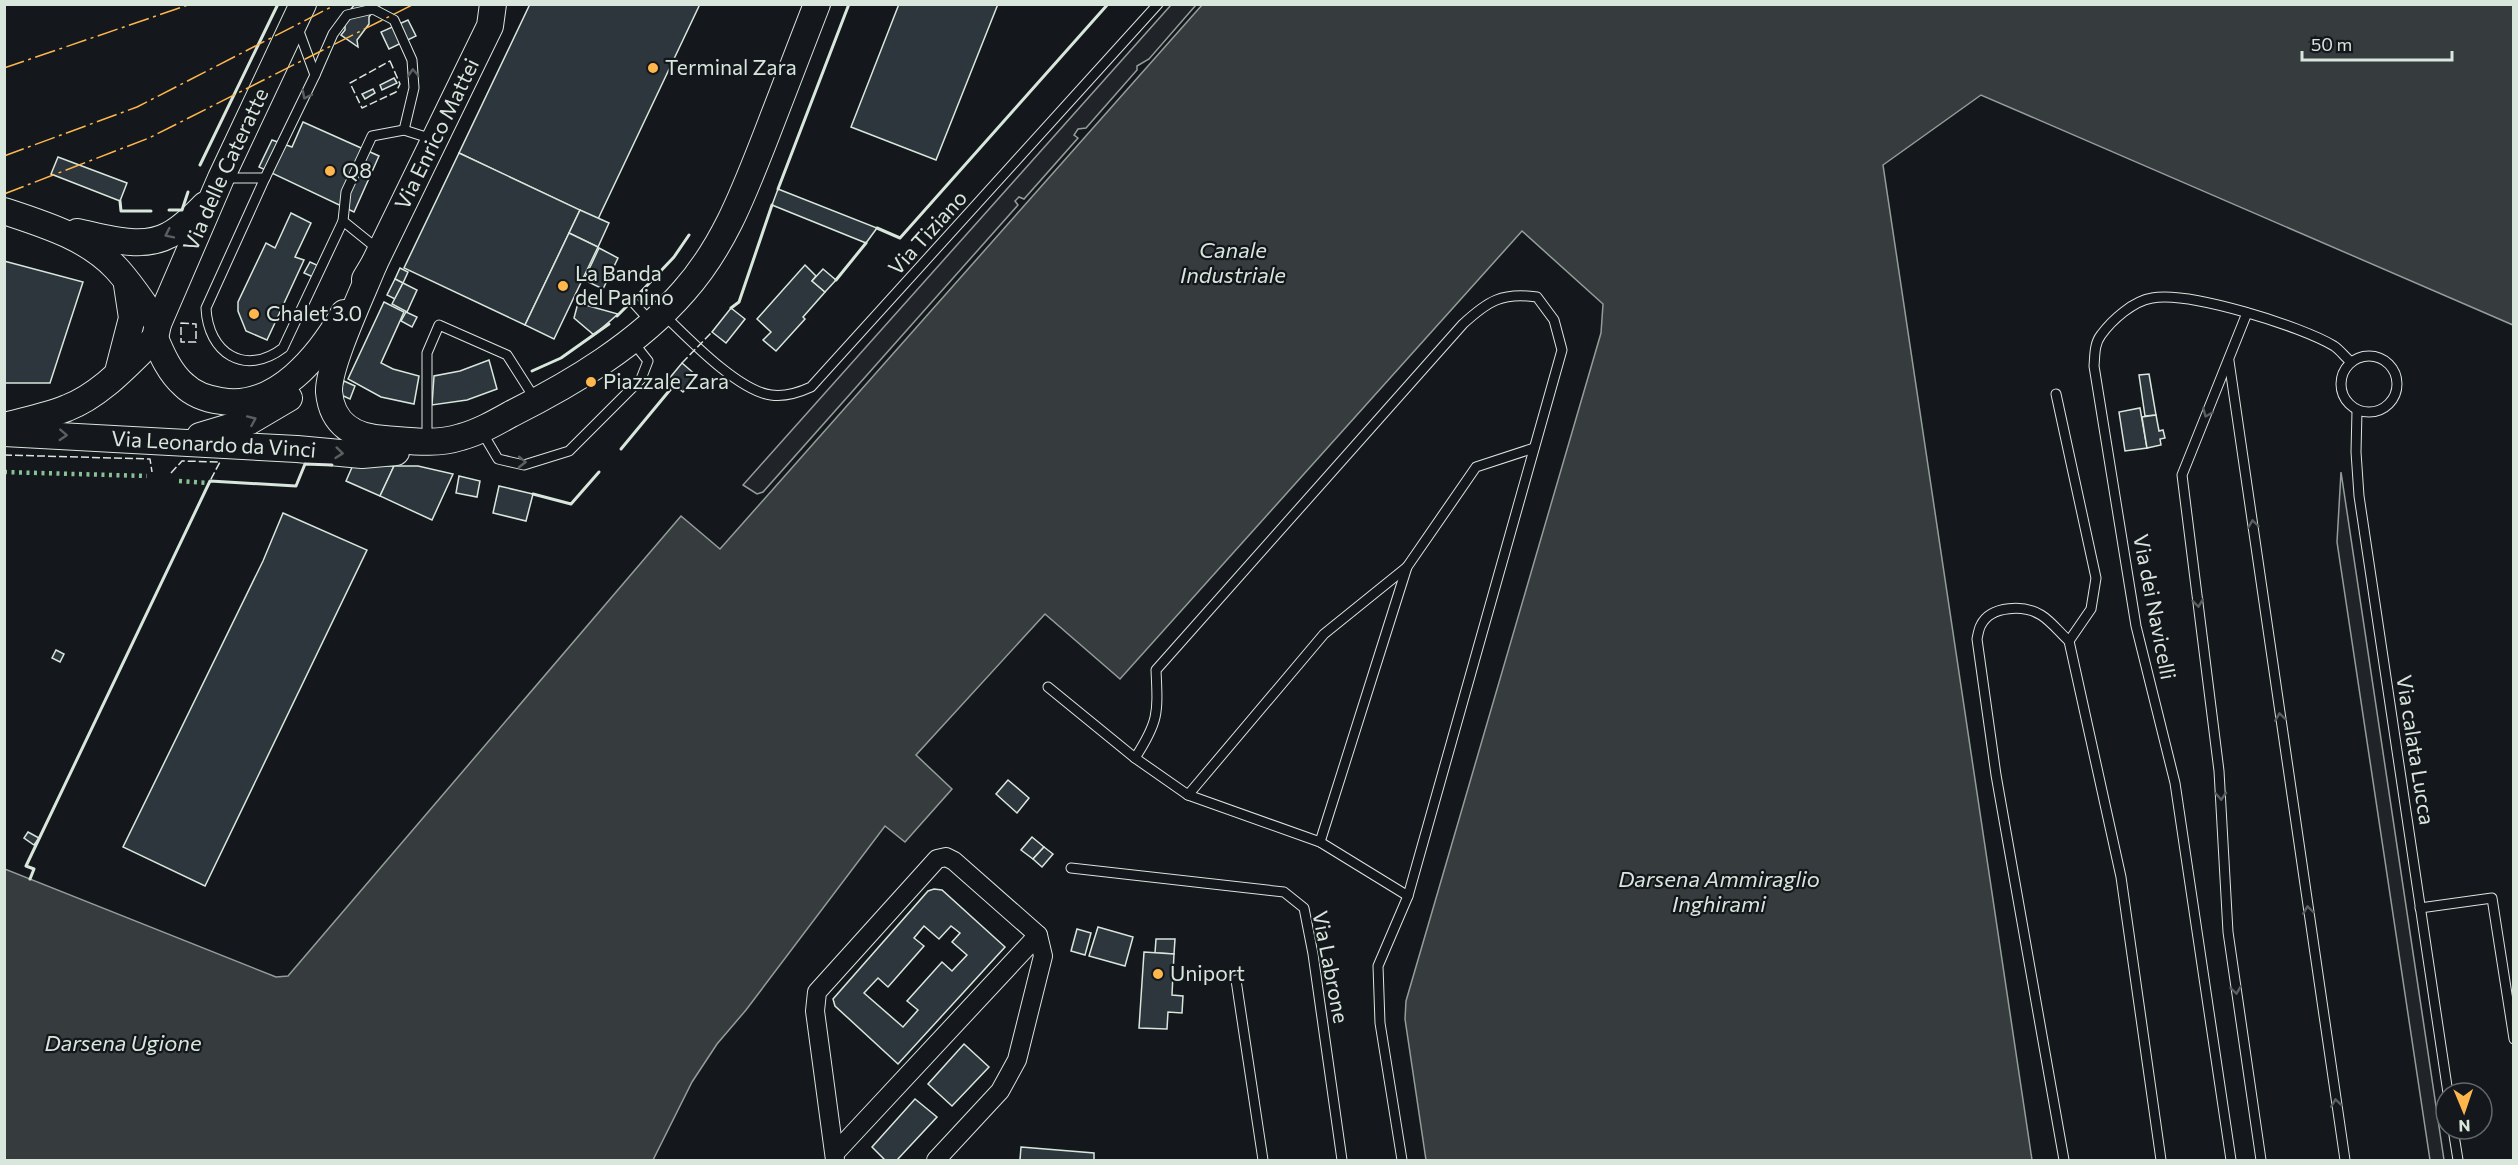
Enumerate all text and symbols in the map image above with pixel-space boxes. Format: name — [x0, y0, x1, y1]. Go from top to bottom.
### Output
scale bar — [2302, 24, 2452, 62]
text: 50 m — [2311, 33, 2352, 55]
street label: Via Enrico Mattei — [389, 54, 483, 213]
place label: Terminal Zara — [665, 54, 797, 79]
marker: Terminal Zara — [646, 61, 660, 75]
one-way arrow — [406, 68, 419, 77]
street label: Via delle Cateratte — [177, 84, 273, 254]
one-way arrow — [301, 88, 313, 99]
place label: Q8 — [342, 157, 372, 182]
marker: Q8 — [323, 164, 337, 178]
street label: Via Tiziano — [882, 185, 971, 279]
one-way arrow — [165, 227, 176, 238]
water label: Canale Industriale — [1180, 236, 1286, 288]
place label: La Banda del Panino — [575, 260, 674, 309]
marker: La Banda del Panino — [556, 279, 570, 293]
place label: Chalet 3.0 — [266, 300, 362, 325]
marker: Chalet 3.0 — [247, 307, 261, 321]
place label: Piazzale Zara — [603, 368, 729, 393]
marker: Piazzale Zara — [584, 375, 598, 389]
one-way arrow — [2202, 407, 2214, 418]
one-way arrow — [246, 415, 257, 427]
street label: Via Leonardo da Vinci — [111, 425, 317, 462]
one-way arrow — [58, 429, 67, 442]
one-way arrow — [334, 446, 344, 459]
one-way arrow — [518, 456, 527, 468]
one-way arrow — [2247, 519, 2259, 528]
street label: Via dei Navicelli — [2129, 532, 2182, 682]
one-way arrow — [2191, 598, 2204, 607]
street label: Via calata Lucca — [2392, 673, 2441, 827]
one-way arrow — [2275, 712, 2287, 721]
one-way arrow — [2214, 792, 2227, 801]
water label: Darsena Ammiraglio Inghirami — [1618, 865, 1820, 917]
one-way arrow — [2303, 905, 2315, 914]
street label: Via Labrone — [1308, 908, 1355, 1025]
place label: Uniport — [1170, 960, 1245, 985]
marker: Uniport — [1151, 967, 1165, 981]
one-way arrow — [2230, 986, 2242, 995]
water label: Darsena Ugione — [44, 1029, 202, 1056]
north arrow — [2434, 1081, 2494, 1141]
one-way arrow — [2331, 1098, 2343, 1107]
text: N — [2458, 1117, 2471, 1136]

